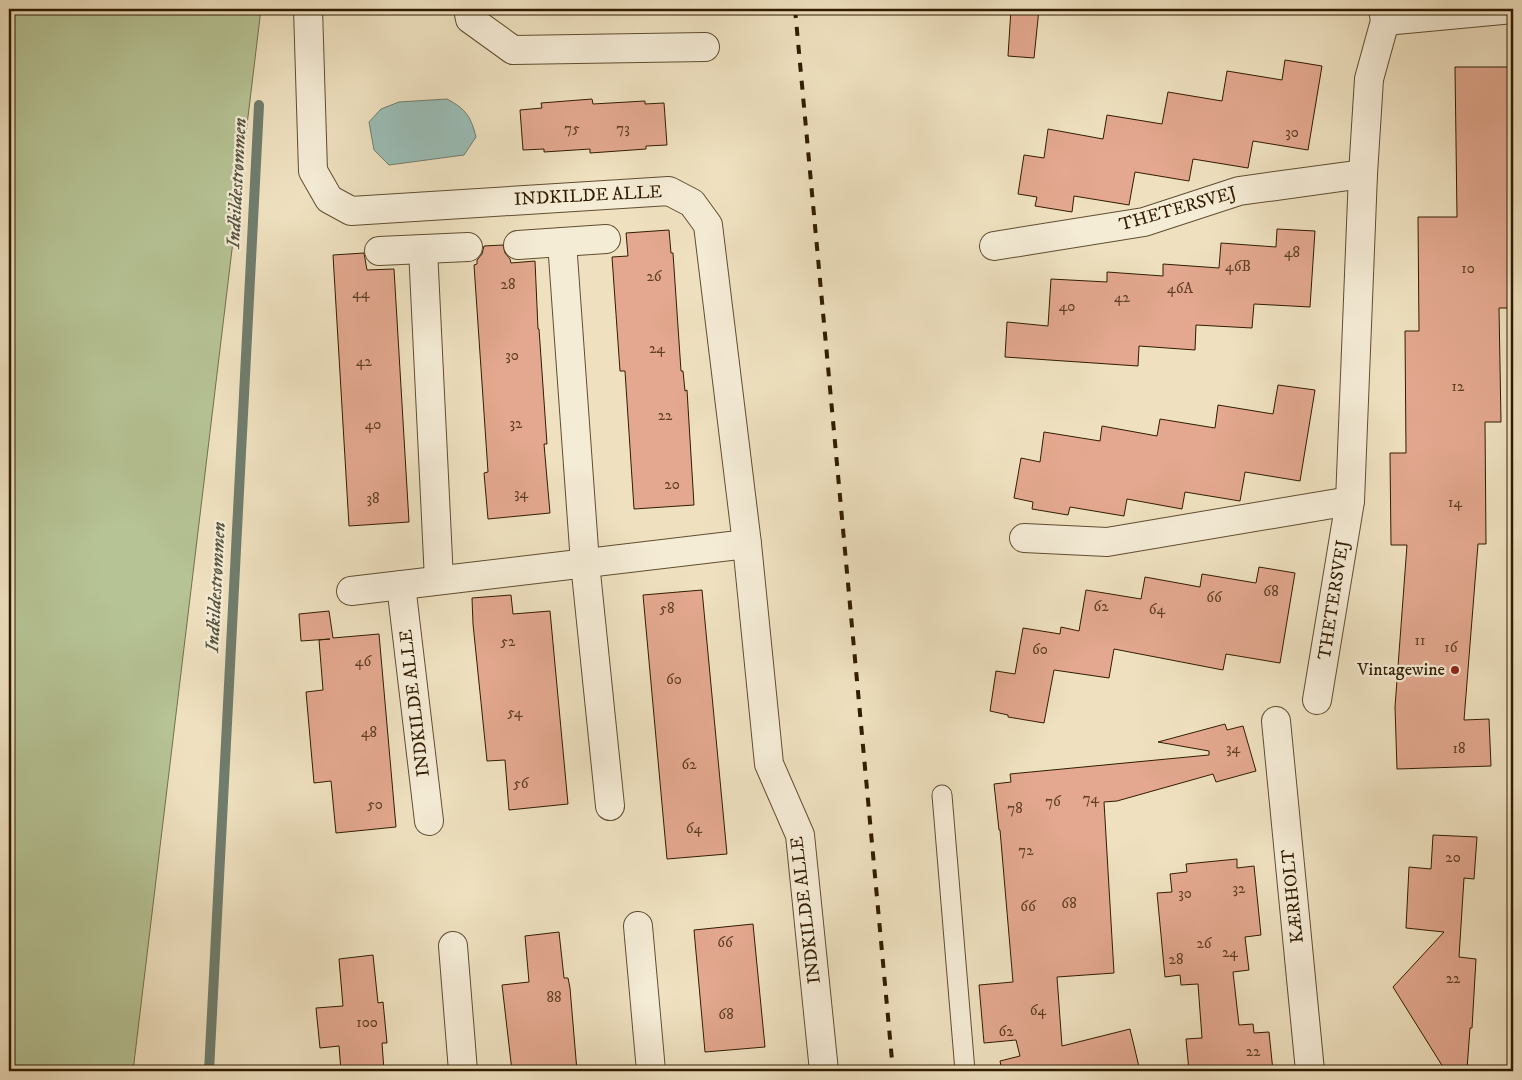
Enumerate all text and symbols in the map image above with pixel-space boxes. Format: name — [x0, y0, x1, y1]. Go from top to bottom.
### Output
water label: Indkildestrømmen — [222, 117, 252, 250]
house number: 75 — [564, 119, 580, 138]
house number: 73 — [616, 119, 630, 138]
house number: 30 — [1285, 123, 1299, 142]
street label: INDKILDE ALLE — [513, 181, 663, 211]
street label: THETERSVEJ — [1117, 182, 1239, 236]
house number: 48 — [1284, 243, 1300, 262]
house number: 46B — [1225, 257, 1251, 276]
house number: 10 — [1461, 259, 1475, 278]
house number: 26 — [646, 267, 663, 286]
house number: 28 — [501, 275, 515, 294]
house number: 46A — [1167, 279, 1193, 298]
house number: 44 — [352, 284, 370, 303]
house number: 42 — [1114, 288, 1131, 307]
house number: 40 — [1059, 297, 1075, 316]
house number: 24 — [649, 339, 665, 358]
house number: 30 — [505, 346, 519, 365]
house number: 42 — [356, 352, 373, 371]
house number: 12 — [1452, 377, 1465, 396]
house number: 22 — [658, 406, 673, 425]
house number: 32 — [510, 414, 523, 433]
house number: 40 — [365, 415, 381, 434]
house number: 20 — [664, 475, 680, 494]
house number: 34 — [514, 484, 528, 503]
house number: 38 — [366, 489, 380, 508]
house number: 14 — [1448, 493, 1462, 512]
water label: Indkildestrømmen — [201, 521, 231, 654]
street label: THETERSVEJ — [1314, 539, 1354, 661]
house number: 68 — [1263, 582, 1279, 601]
house number: 66 — [1206, 588, 1223, 607]
house number: 62 — [1093, 597, 1109, 616]
house number: 58 — [660, 599, 674, 618]
house number: 64 — [1149, 600, 1166, 619]
street label: INDKILDE ALLE — [395, 628, 435, 778]
house number: 11 — [1414, 631, 1426, 650]
house number: 52 — [501, 632, 516, 651]
house number: 16 — [1444, 638, 1459, 657]
house number: 60 — [1032, 640, 1048, 659]
house number: 46 — [355, 652, 372, 671]
place label: Vintagewine — [1356, 659, 1445, 681]
marker: Vintagewine — [1449, 664, 1461, 676]
house number: 60 — [666, 670, 682, 689]
house number: 54 — [507, 703, 523, 722]
house number: 48 — [361, 723, 377, 742]
house number: 34 — [1226, 739, 1240, 758]
house number: 18 — [1452, 739, 1466, 758]
house number: 62 — [681, 755, 697, 774]
house number: 56 — [513, 774, 530, 793]
house number: 74 — [1083, 789, 1100, 808]
house number: 76 — [1045, 792, 1062, 811]
house number: 50 — [367, 795, 383, 814]
house number: 78 — [1007, 799, 1023, 818]
house number: 64 — [686, 819, 703, 838]
street label: INDKILDE ALLE — [786, 835, 826, 985]
house number: 72 — [1018, 841, 1034, 860]
street label: KÆRHOLT — [1277, 848, 1309, 944]
house number: 20 — [1445, 848, 1461, 867]
house number: 32 — [1233, 879, 1246, 898]
house number: 30 — [1178, 884, 1192, 903]
house number: 68 — [1061, 894, 1077, 913]
house number: 66 — [1020, 897, 1037, 916]
house number: 66 — [717, 933, 734, 952]
house number: 26 — [1196, 934, 1213, 953]
house number: 24 — [1222, 943, 1238, 962]
house number: 28 — [1169, 950, 1183, 969]
house number: 22 — [1446, 969, 1461, 988]
house number: 88 — [546, 988, 562, 1007]
house number: 64 — [1030, 1001, 1047, 1020]
house number: 68 — [718, 1005, 734, 1024]
house number: 100 — [356, 1013, 378, 1032]
house number: 62 — [998, 1022, 1014, 1041]
house number: 22 — [1246, 1042, 1261, 1061]

